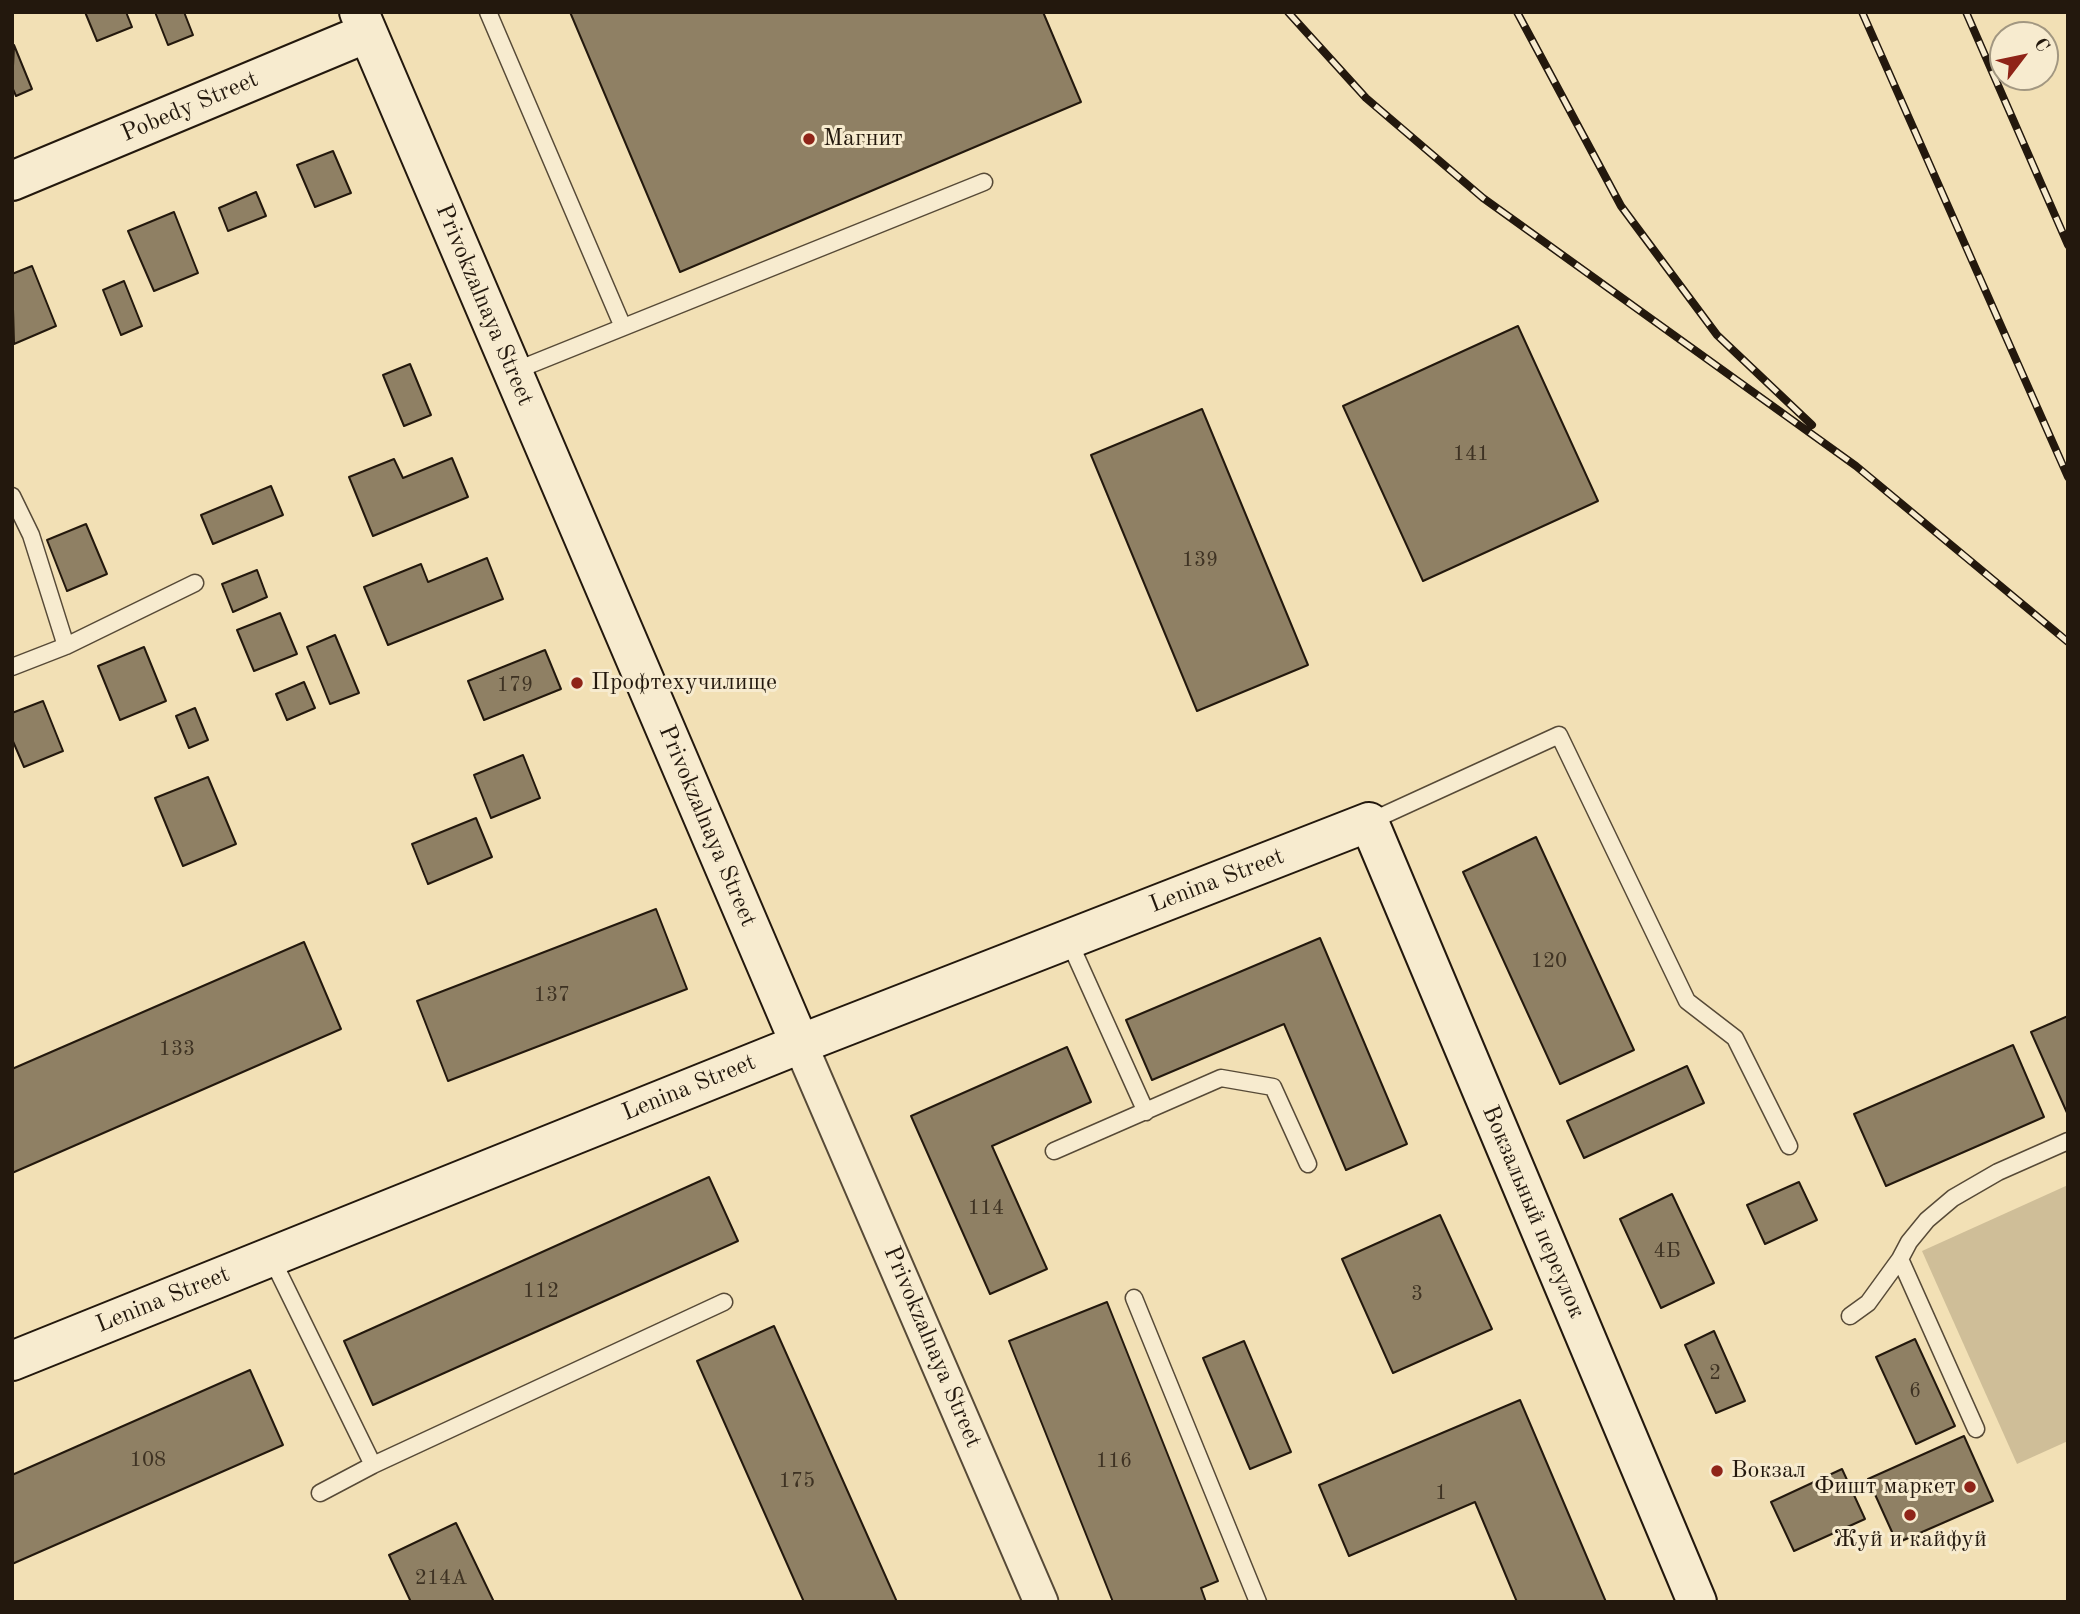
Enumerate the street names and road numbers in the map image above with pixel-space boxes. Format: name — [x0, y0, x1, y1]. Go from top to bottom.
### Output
street label: Pobedy Street — [117, 65, 263, 149]
street label: Privokzalnaya Street — [429, 200, 539, 410]
street label: Privokzalnaya Street — [652, 721, 762, 931]
street label: Lenina Street — [1146, 842, 1288, 920]
street label: Lenina Street — [618, 1048, 760, 1128]
street label: Вокзальный переулок — [1475, 1101, 1591, 1323]
street label: Privokzalnaya Street — [877, 1242, 987, 1452]
street label: Lenina Street — [92, 1260, 234, 1340]

